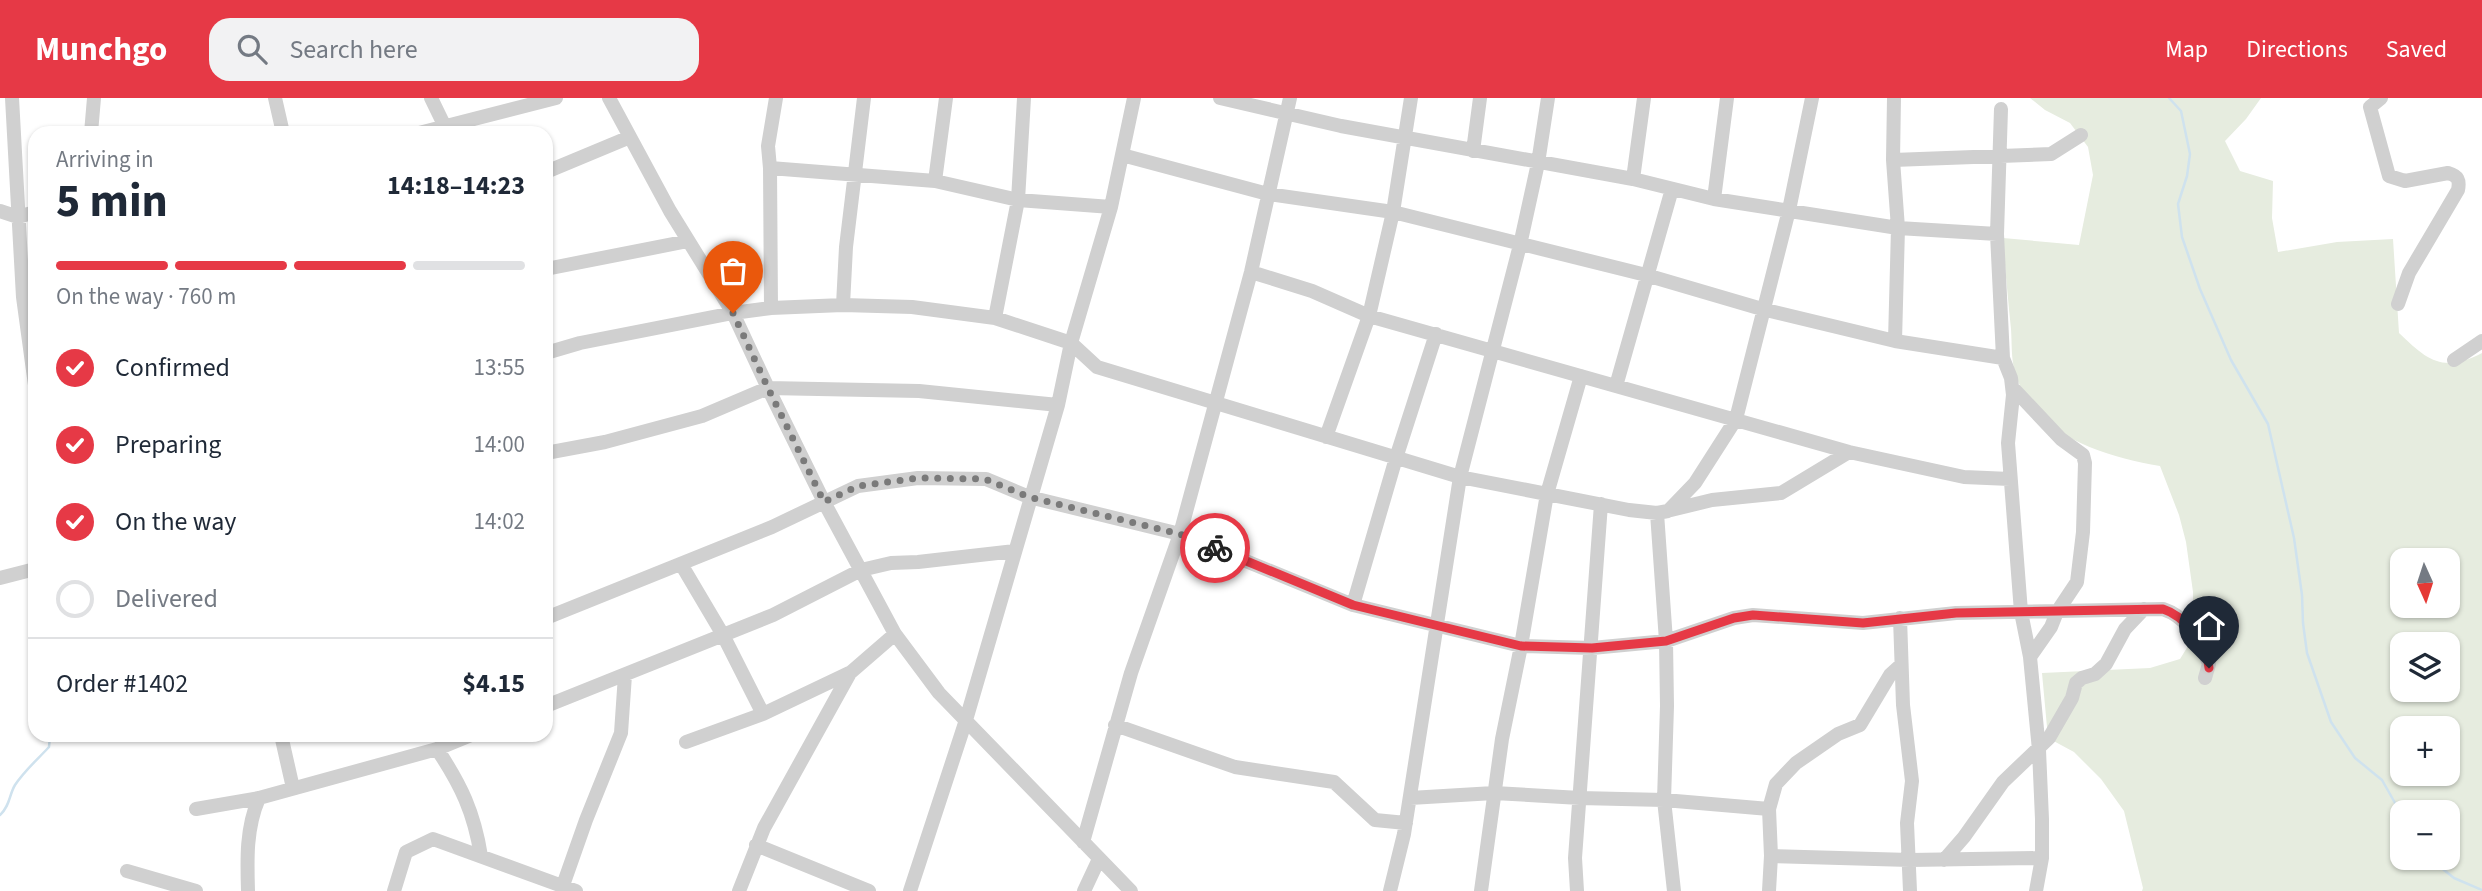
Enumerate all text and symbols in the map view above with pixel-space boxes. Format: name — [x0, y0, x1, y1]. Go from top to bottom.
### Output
search box — [209, 18, 699, 81]
text: Munchgo — [35, 26, 167, 73]
icon: search — [233, 30, 271, 68]
text: Search here — [289, 31, 418, 68]
text: Map — [2165, 32, 2208, 67]
text: Directions — [2246, 32, 2348, 67]
text: Saved — [2386, 32, 2447, 67]
text: Arriving in — [56, 143, 154, 176]
text: 14:18–14:23 — [387, 167, 525, 204]
text: 5 min — [56, 169, 168, 234]
pin — [703, 241, 763, 313]
icon: bag — [714, 252, 752, 290]
text: On the way · 760 m — [56, 280, 236, 313]
icon: check — [56, 349, 94, 387]
text: Confirmed — [115, 349, 230, 386]
text: 13:55 — [474, 351, 525, 384]
icon: check — [56, 426, 94, 464]
text: Preparing — [115, 426, 221, 463]
text: 14:00 — [474, 428, 525, 461]
icon: check — [56, 503, 94, 541]
text: On the way — [115, 503, 236, 540]
text: 14:02 — [474, 505, 525, 538]
courier — [1180, 513, 1250, 583]
icon: bike — [1196, 529, 1234, 567]
north arrow — [2390, 548, 2460, 618]
map controls — [2390, 548, 2460, 870]
text: Delivered — [115, 580, 218, 617]
pin — [2179, 596, 2239, 668]
icon: home — [2190, 607, 2228, 645]
button: layers — [2390, 632, 2460, 702]
text: Order #1402 — [56, 665, 188, 702]
text: $4.15 — [462, 665, 525, 702]
button: + — [2390, 716, 2460, 786]
button: − — [2390, 800, 2460, 870]

